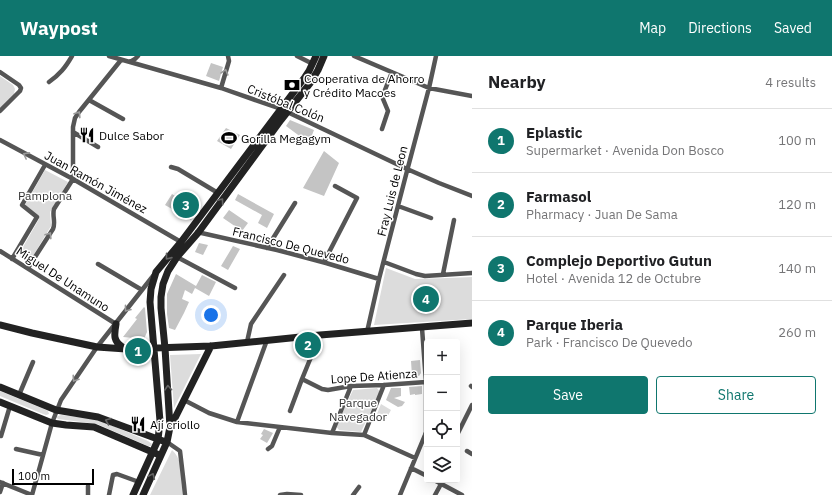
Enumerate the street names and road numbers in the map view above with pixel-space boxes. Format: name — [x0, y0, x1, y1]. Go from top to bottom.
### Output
street label: Cristóbal Colón — [245, 81, 327, 125]
street label: Fray Luis de Leon — [373, 144, 411, 238]
street label: Juan Ramón Jiménez — [42, 148, 150, 217]
street label: Francisco De Quevedo — [231, 223, 351, 267]
street label: Miguel De Unamuno — [14, 243, 113, 315]
street label: Lope De Atienza — [330, 365, 418, 387]

